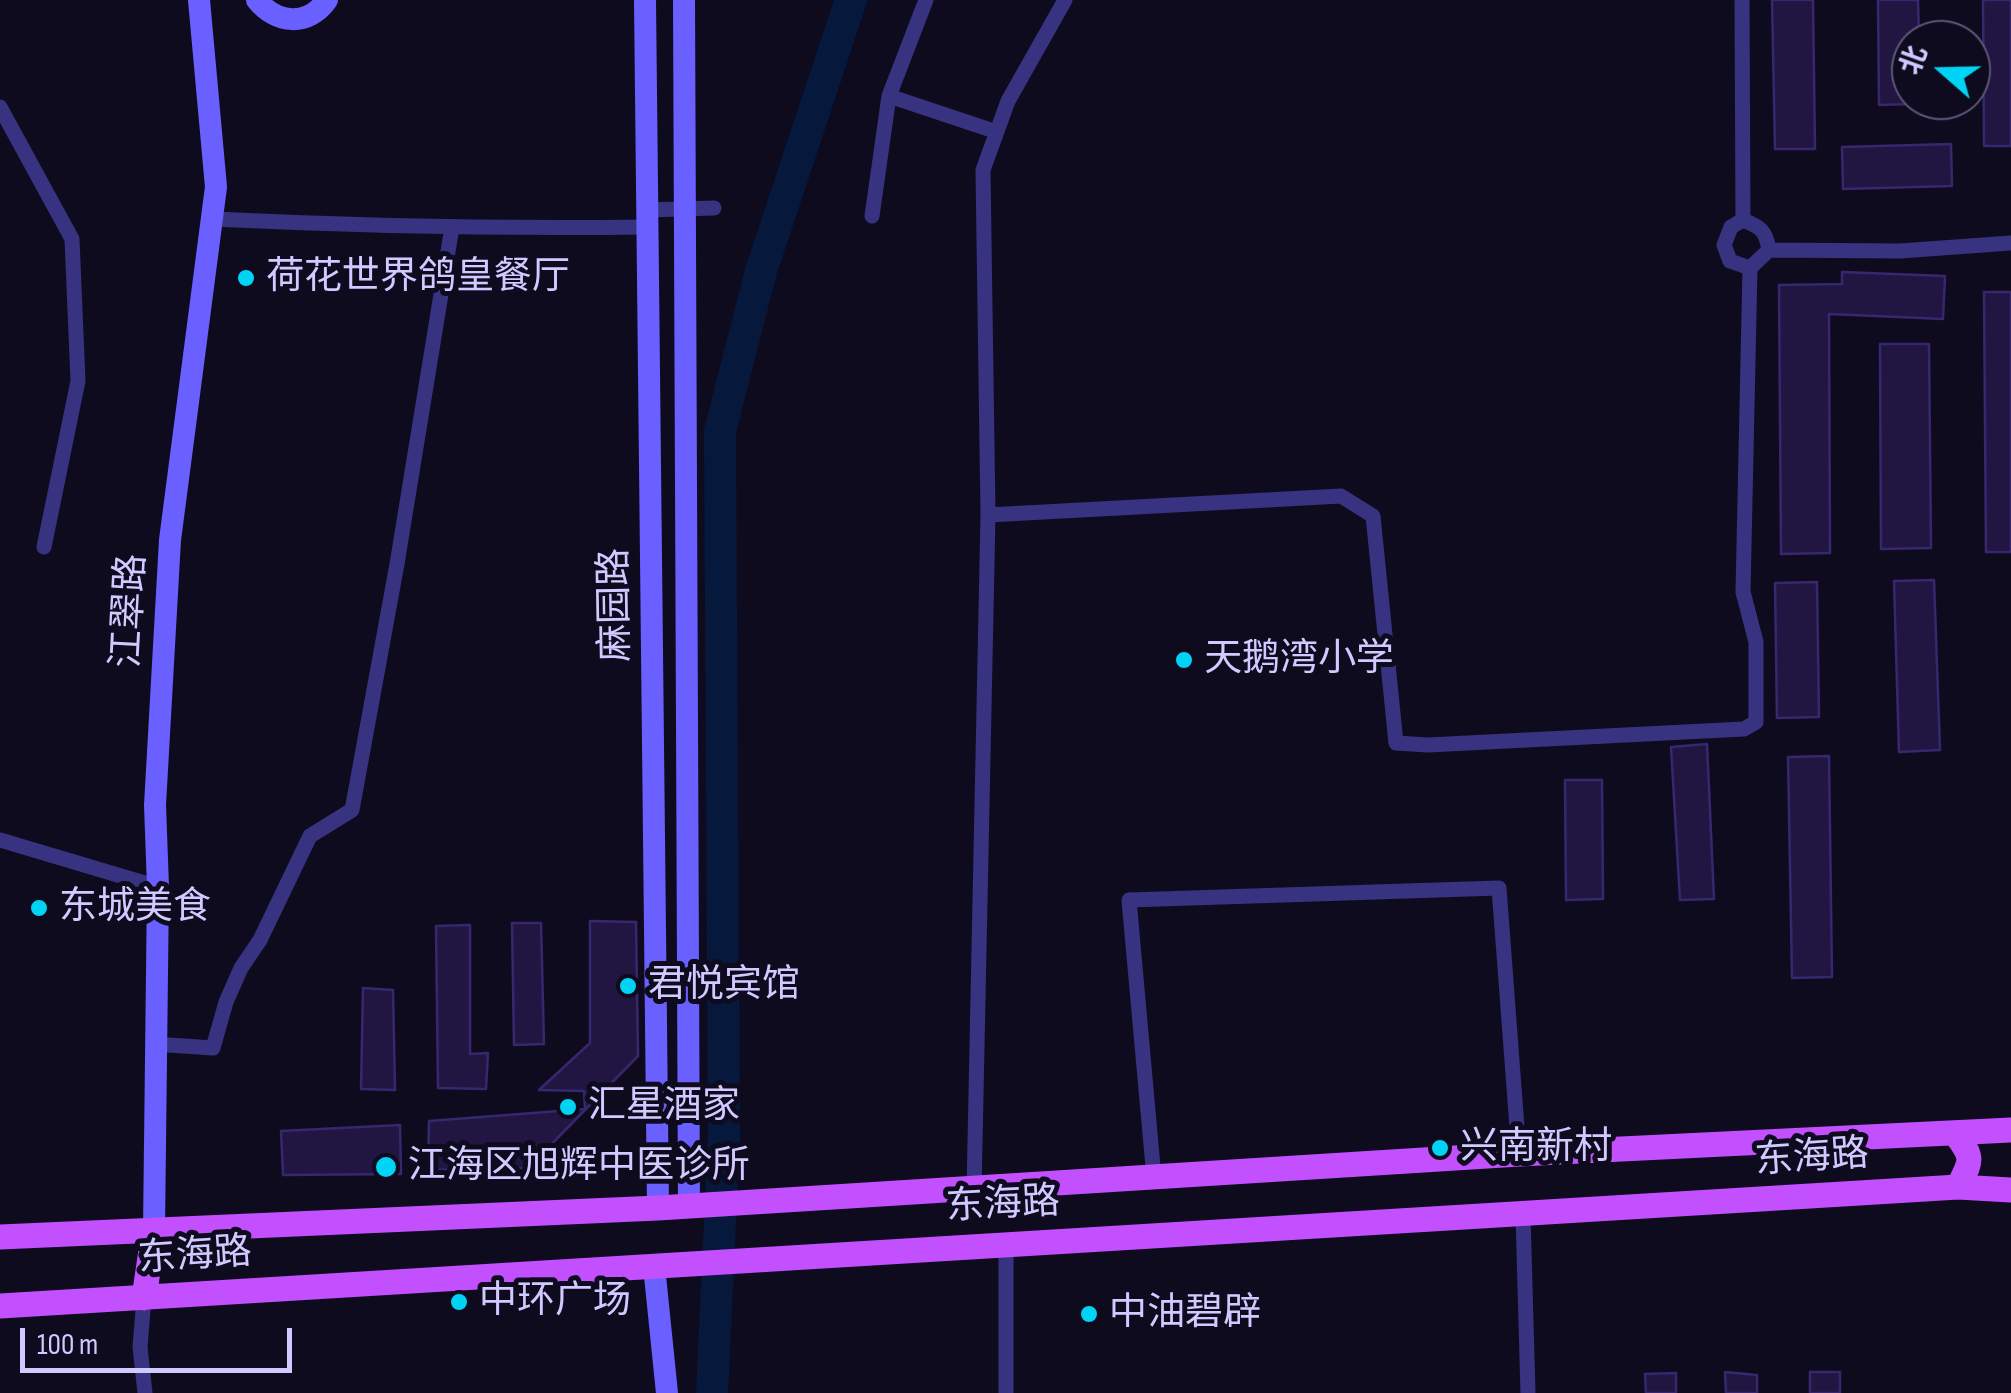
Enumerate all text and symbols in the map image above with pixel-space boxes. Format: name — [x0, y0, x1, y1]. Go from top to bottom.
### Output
north arrow — [1891, 20, 1991, 120]
text: 北 — [1894, 41, 1935, 79]
place label: 荷花世界鸽皇餐厅 — [266, 255, 570, 301]
marker: 荷花世界鸽皇餐厅 — [235, 267, 257, 289]
street label: 麻园路 — [593, 548, 641, 662]
street label: 江翠路 — [105, 553, 157, 669]
place label: 天鹅湾小学 — [1204, 637, 1394, 683]
marker: 天鹅湾小学 — [1173, 649, 1195, 671]
place label: 东城美食 — [59, 885, 211, 931]
marker: 东城美食 — [28, 897, 50, 919]
place label: 君悦宾馆 — [648, 963, 800, 1009]
marker: 君悦宾馆 — [617, 975, 639, 997]
place label: 汇星酒家 — [588, 1084, 740, 1130]
marker: 汇星酒家 — [557, 1096, 579, 1118]
place label: 兴南新村 — [1460, 1125, 1612, 1171]
street label: 东海路 — [1754, 1132, 1870, 1186]
marker: 兴南新村 — [1429, 1137, 1451, 1159]
place label: 江海区旭辉中医诊所 — [408, 1144, 750, 1190]
marker: 江海区旭辉中医诊所 — [373, 1154, 399, 1180]
street label: 东海路 — [945, 1180, 1061, 1232]
street label: 东海路 — [137, 1230, 253, 1284]
place label: 中环广场 — [479, 1279, 631, 1325]
marker: 中环广场 — [448, 1291, 470, 1313]
place label: 中油碧辟 — [1109, 1291, 1261, 1337]
marker: 中油碧辟 — [1078, 1303, 1100, 1325]
scale bar — [25, 1308, 298, 1370]
text: 100 m — [37, 1327, 98, 1363]

